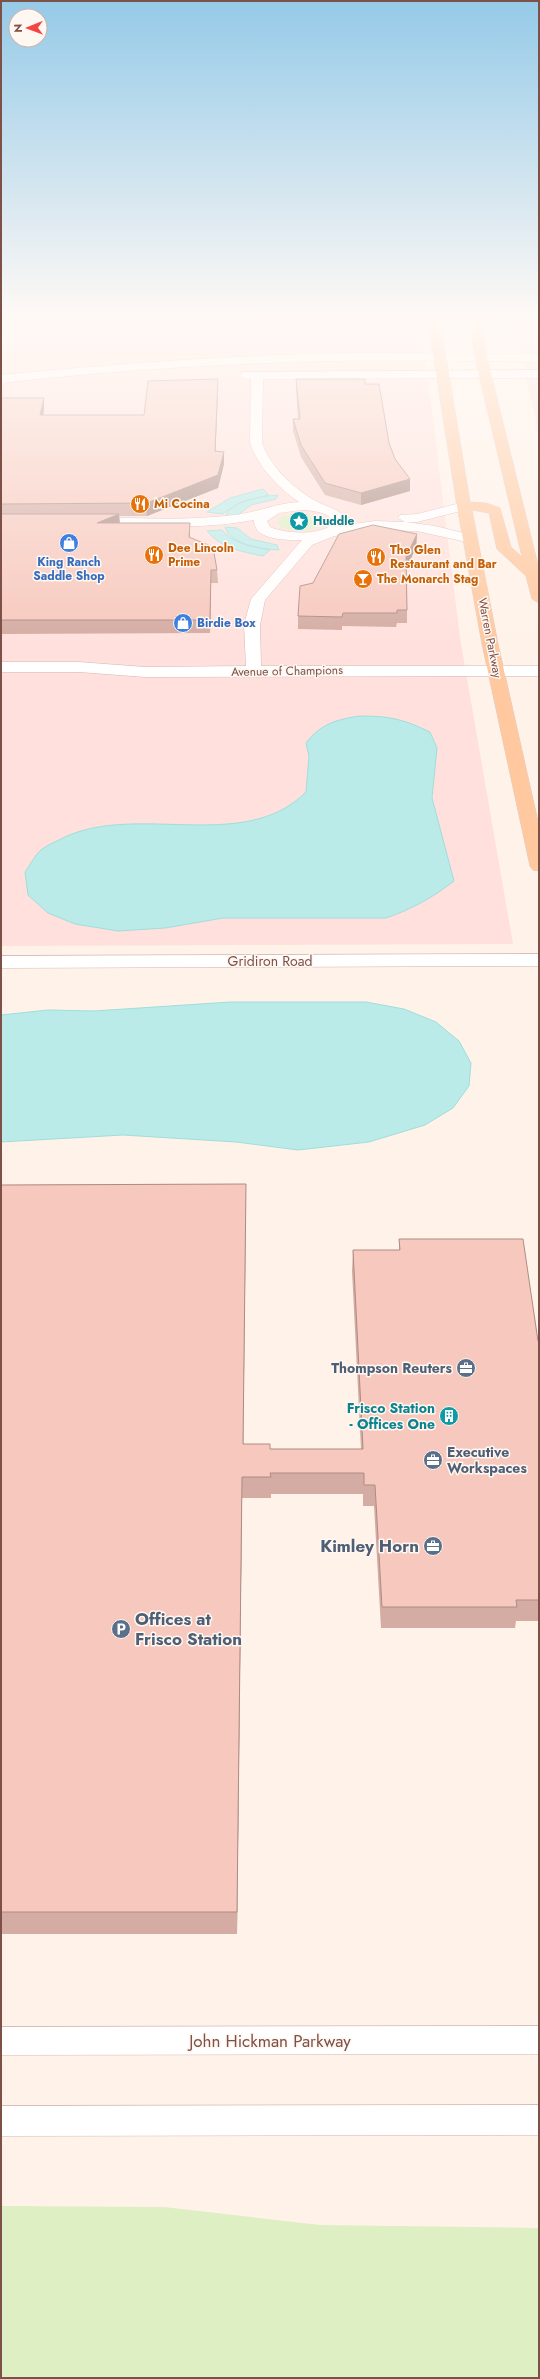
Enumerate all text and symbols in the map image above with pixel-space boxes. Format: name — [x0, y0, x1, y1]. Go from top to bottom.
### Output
north arrow — [8, 8, 48, 48]
text: N — [10, 24, 26, 33]
restaurant icon: Mi Cocina — [129, 493, 151, 515]
place label: Mi Cocina — [154, 495, 210, 513]
place icon: Huddle — [288, 510, 310, 532]
place label: Huddle — [313, 512, 354, 530]
shop icon: King Ranch Saddle Shop — [58, 532, 80, 554]
place label: Dee Lincoln Prime — [168, 539, 234, 571]
place label: The Glen Restaurant and Bar — [390, 541, 497, 573]
restaurant icon: Dee Lincoln Prime — [143, 544, 165, 566]
restaurant icon: The Glen Restaurant and Bar — [365, 546, 387, 568]
place label: King Ranch Saddle Shop — [33, 553, 105, 585]
bar icon: The Monarch Stag — [352, 568, 374, 590]
place label: The Monarch Stag — [377, 570, 478, 588]
street label: Warren Parkway — [473, 596, 507, 680]
shop icon: Birdie Box — [172, 612, 194, 634]
place label: Birdie Box — [197, 614, 256, 632]
street label: Avenue of Champions — [231, 661, 343, 681]
street label: Gridiron Road — [228, 951, 312, 971]
office icon: Thompson Reuters — [455, 1357, 477, 1379]
place label: Thompson Reuters — [331, 1358, 453, 1378]
place label: Frisco Station - Offices One — [347, 1398, 435, 1434]
building icon: Frisco Station - Offices One — [438, 1405, 460, 1427]
place label: Executive Workspaces — [447, 1442, 527, 1478]
office icon: Executive Workspaces — [422, 1449, 444, 1471]
place label: Kimley Horn — [320, 1534, 419, 1558]
office icon: Kimley Horn — [422, 1535, 444, 1557]
place label: Offices at Frisco Station — [135, 1607, 242, 1651]
parking icon: Offices at Frisco Station — [110, 1618, 132, 1640]
street label: John Hickman Parkway — [187, 2029, 351, 2053]

